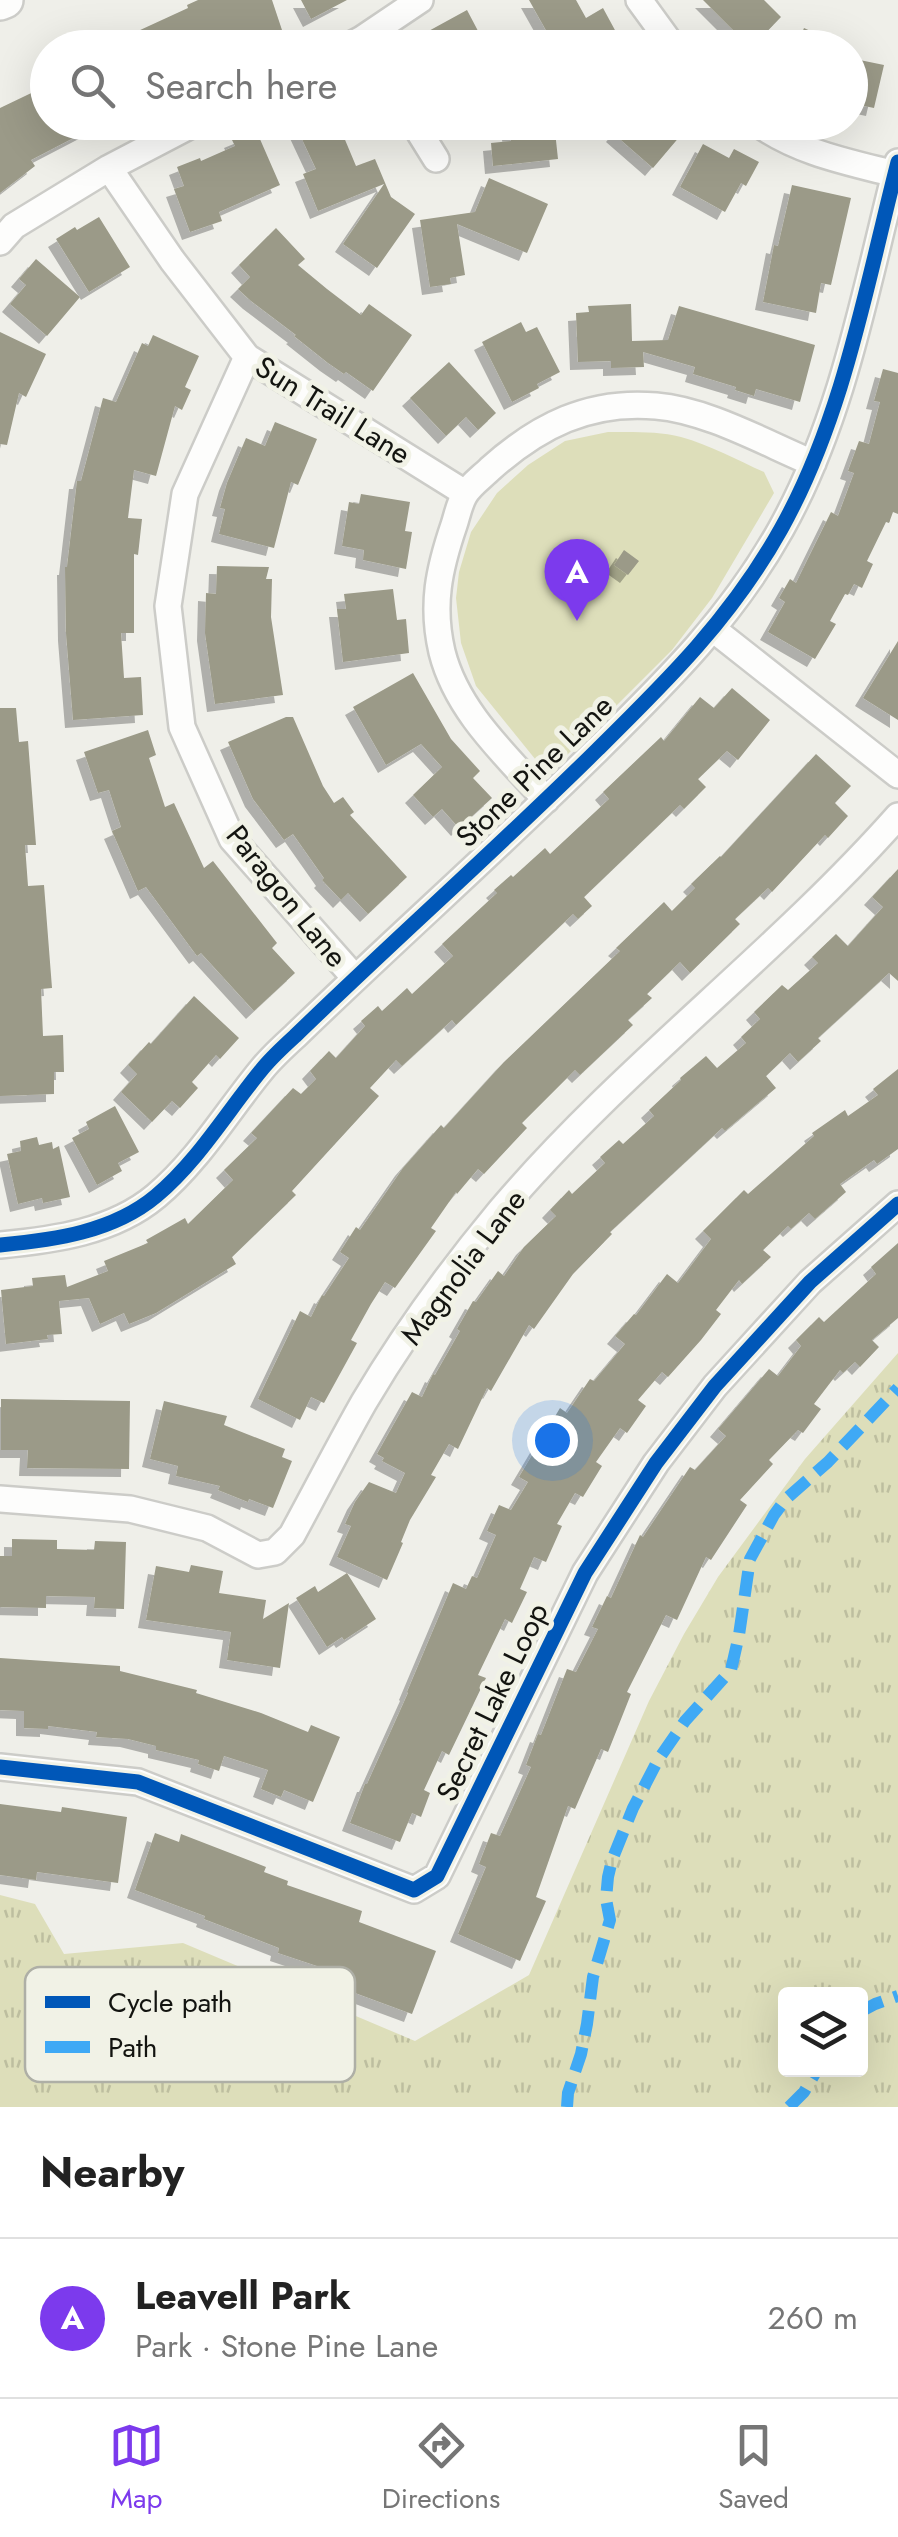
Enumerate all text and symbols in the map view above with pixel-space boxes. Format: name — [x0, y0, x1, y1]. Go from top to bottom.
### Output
search box — [30, 30, 868, 140]
icon: search — [65, 58, 120, 113]
text: Search here — [145, 58, 337, 113]
street label: Sun Trail Lane — [247, 345, 419, 475]
pin: A — [544, 538, 610, 621]
street label: Stone Pine Lane — [446, 685, 622, 857]
street label: Paragon Lane — [216, 816, 358, 976]
street label: Magnolia Lane — [390, 1180, 536, 1354]
your location — [527, 1415, 578, 1466]
street label: Secret Lake Loop — [425, 1595, 559, 1809]
legend — [25, 1967, 355, 2082]
text: Cycle path — [108, 1982, 233, 2023]
map controls — [778, 1987, 868, 2077]
button: layers — [778, 1987, 868, 2077]
text: Path — [108, 2027, 157, 2068]
text: Nearby — [40, 2142, 184, 2203]
text: Leavell Park — [135, 2268, 351, 2323]
text: A — [61, 2295, 84, 2341]
text: 260 m — [768, 2295, 858, 2341]
text: Park · Stone Pine Lane — [135, 2323, 438, 2369]
tab: Map — [109, 2418, 164, 2519]
tab: Directions — [382, 2418, 500, 2519]
tab: Saved — [718, 2418, 789, 2519]

